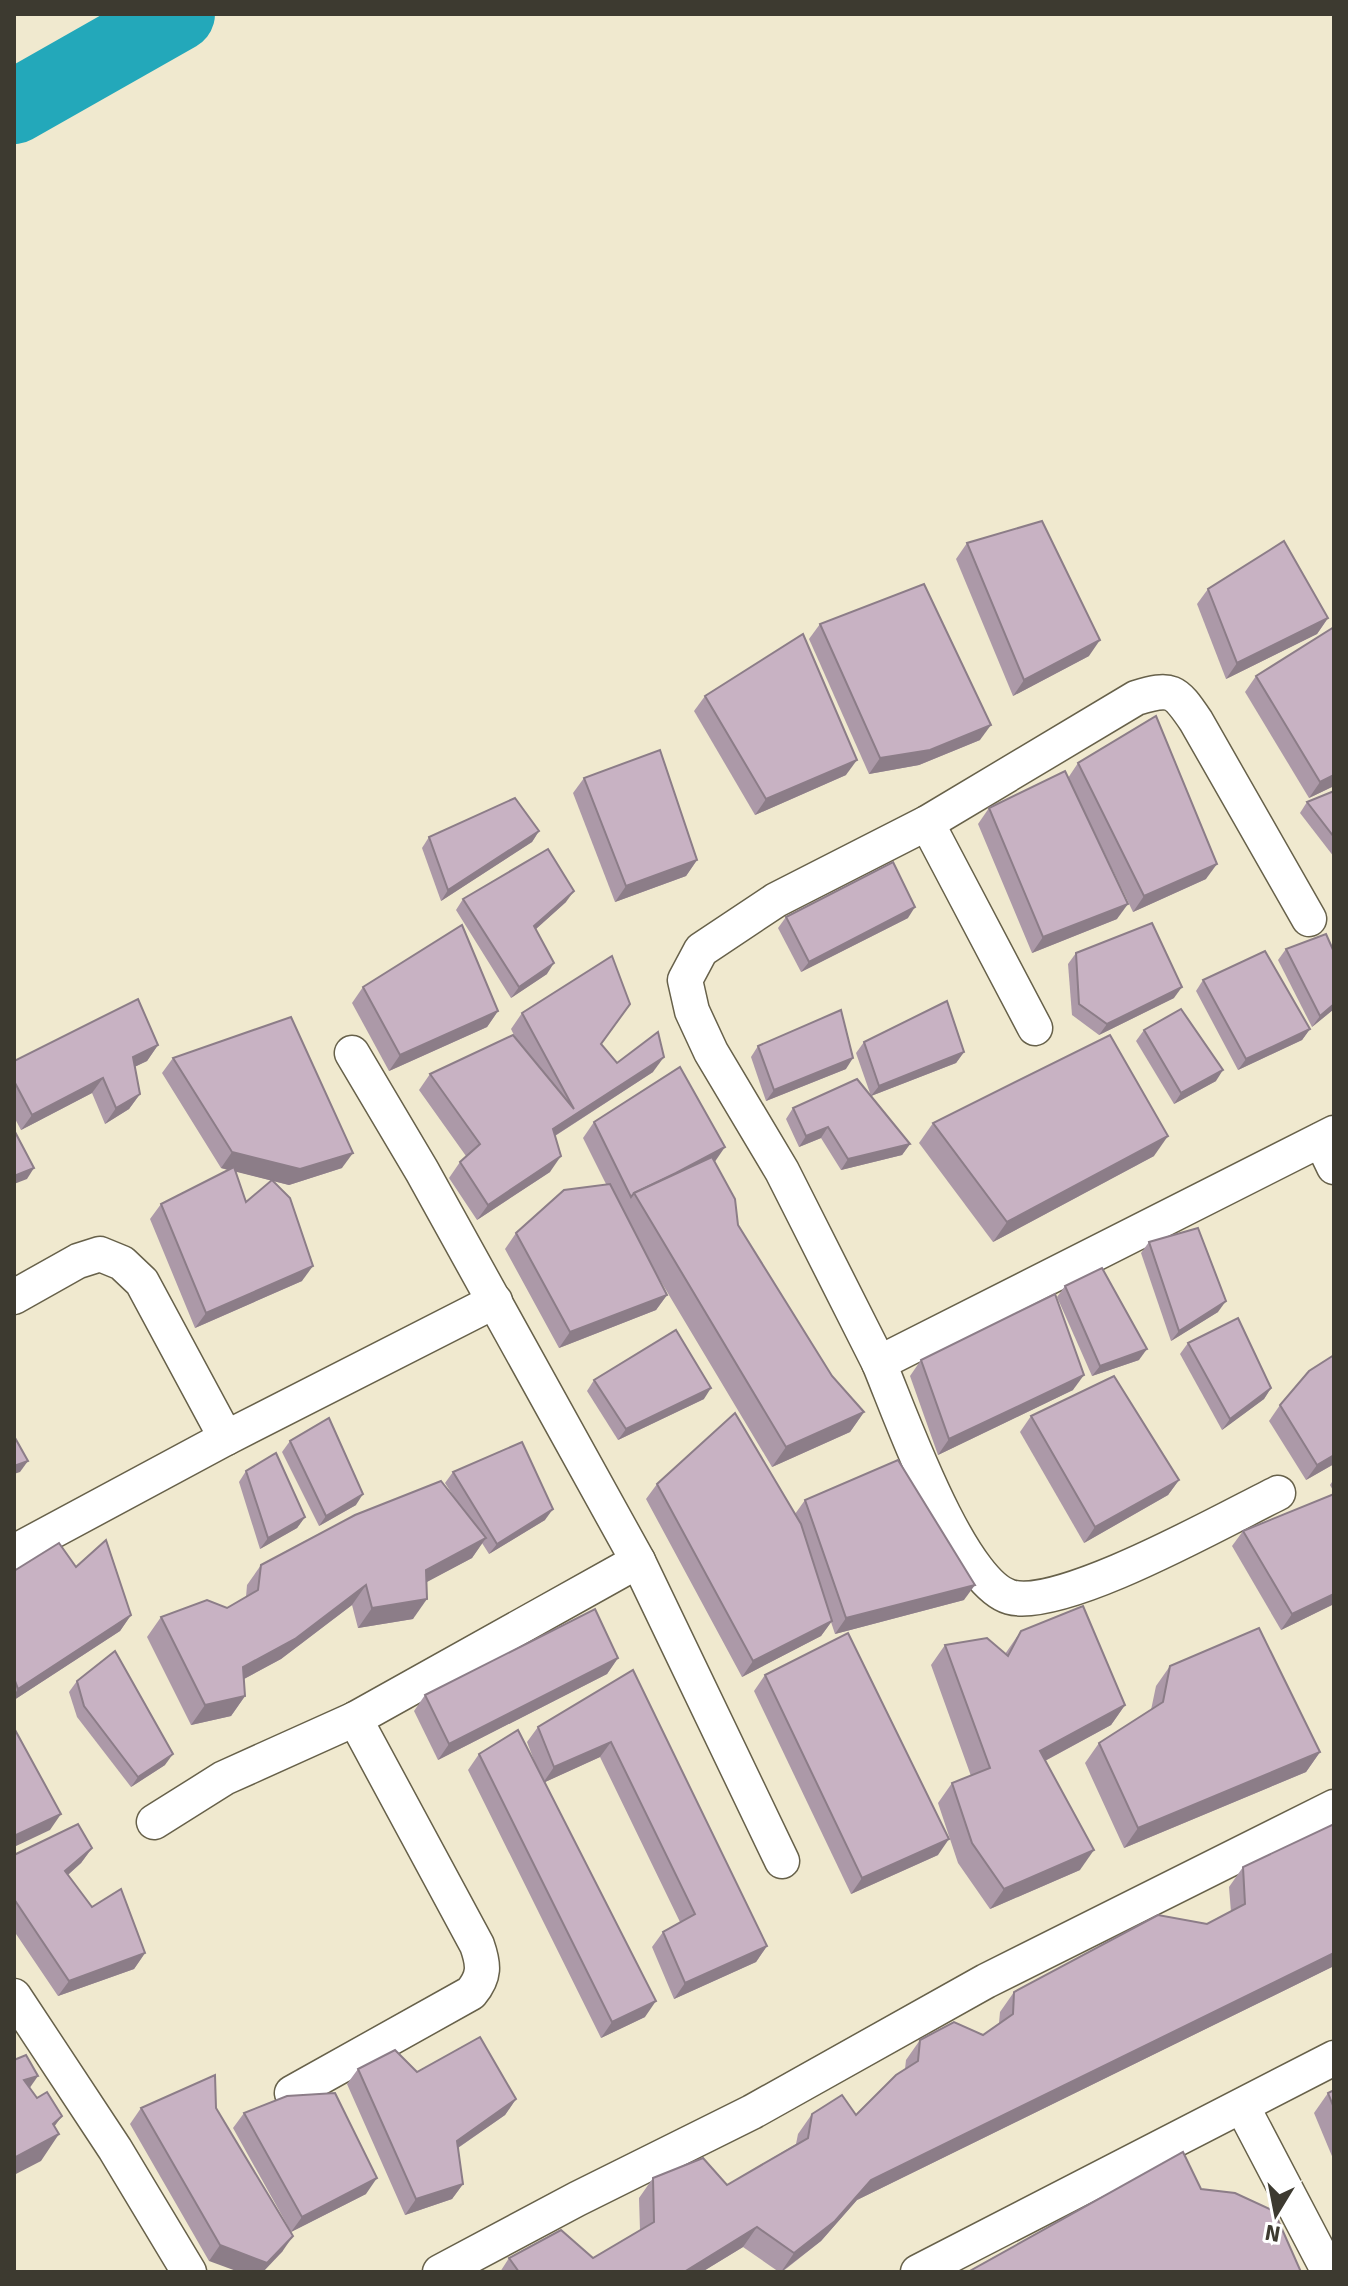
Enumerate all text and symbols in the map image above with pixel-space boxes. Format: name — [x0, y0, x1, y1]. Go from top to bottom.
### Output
north arrow — [1236, 2174, 1316, 2254]
text: N — [1263, 2219, 1282, 2248]

